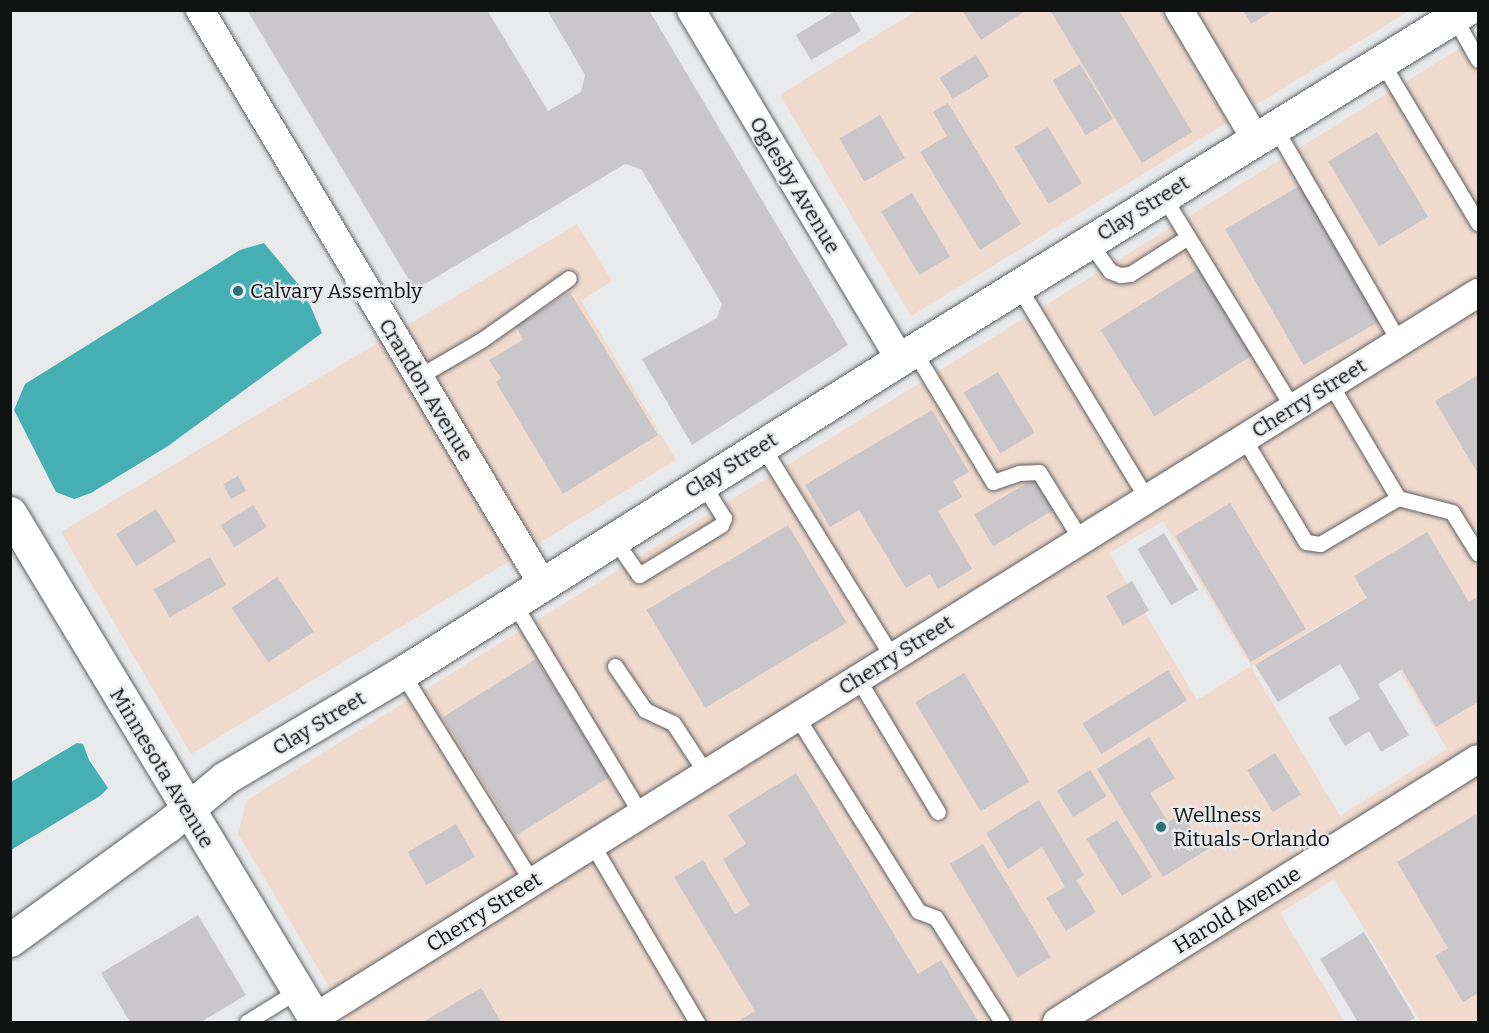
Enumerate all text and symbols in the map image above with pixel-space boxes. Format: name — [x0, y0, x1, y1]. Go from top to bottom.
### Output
street label: Oglesby Avenue — [744, 112, 846, 258]
street label: Clay Street — [1092, 170, 1194, 246]
place label: Calvary Assembly — [250, 278, 422, 304]
marker: Calvary Assembly — [231, 284, 245, 298]
street label: Crandon Avenue — [373, 314, 479, 466]
street label: Cherry Street — [1247, 353, 1371, 443]
street label: Clay Street — [680, 427, 782, 503]
street label: Cherry Street — [834, 610, 958, 700]
street label: Minnesota Avenue — [104, 683, 220, 853]
street label: Clay Street — [268, 685, 370, 761]
place label: Wellness Rituals-Orlando — [1173, 802, 1330, 852]
marker: Wellness Rituals-Orlando — [1154, 820, 1168, 834]
street label: Harold Avenue — [1169, 861, 1305, 959]
street label: Cherry Street — [422, 867, 546, 957]

